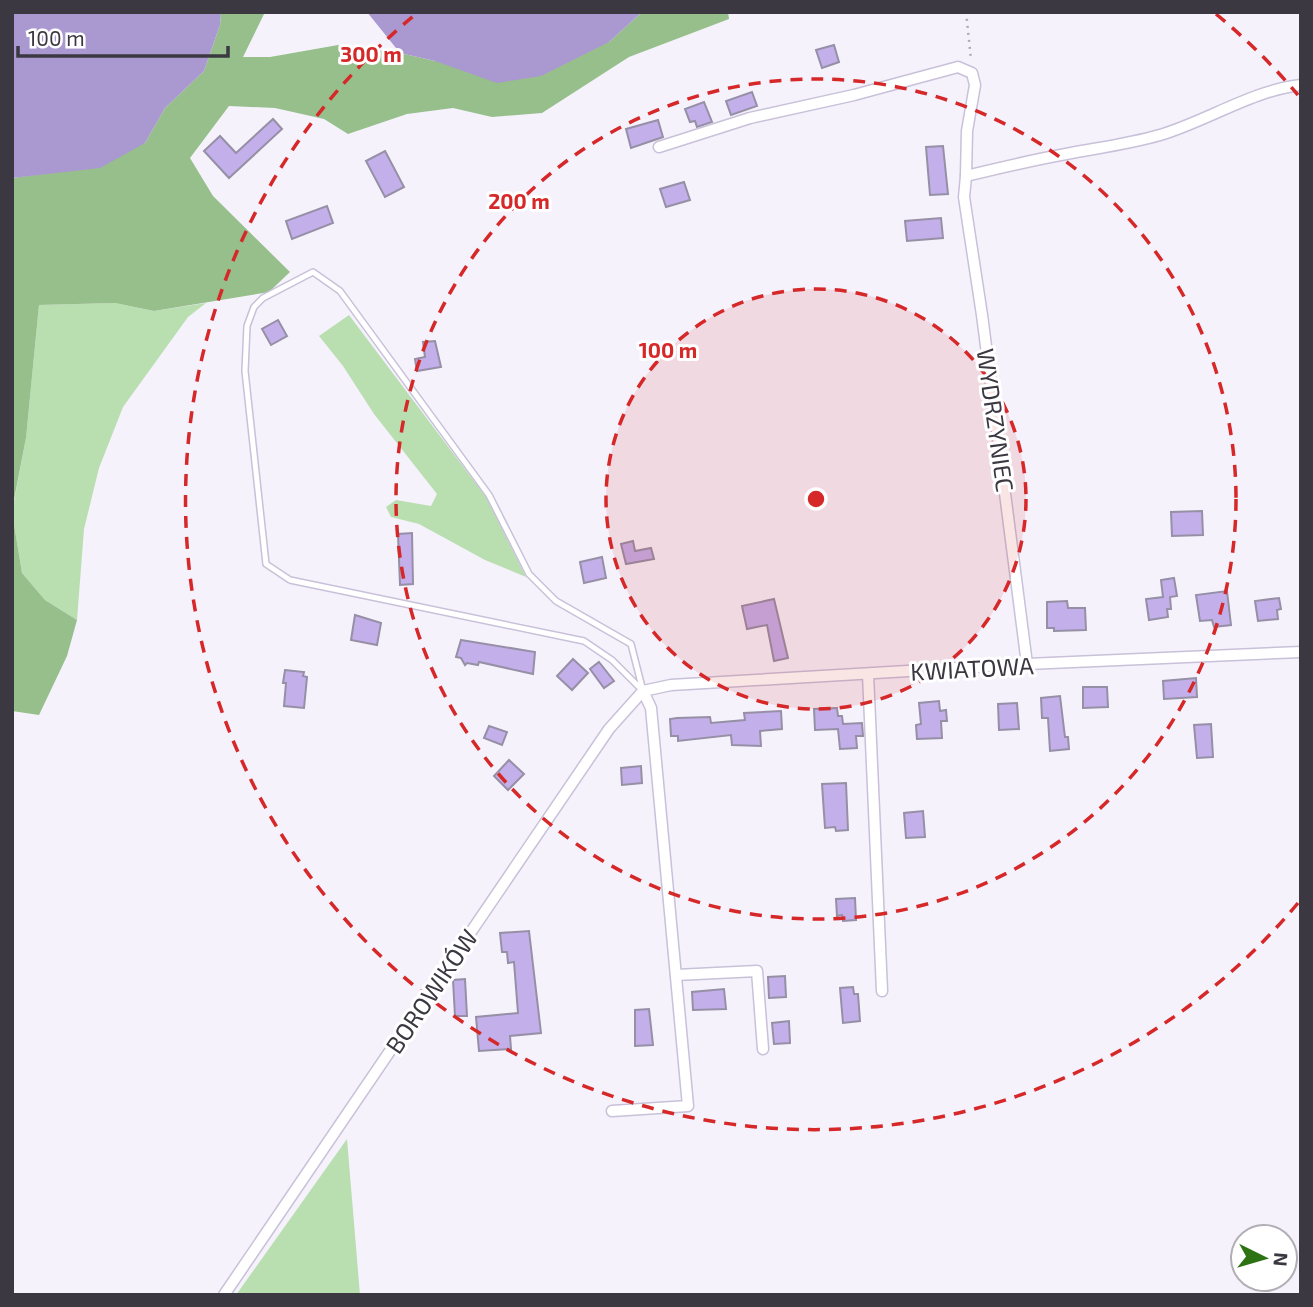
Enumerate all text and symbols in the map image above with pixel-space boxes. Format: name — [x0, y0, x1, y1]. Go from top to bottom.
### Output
scale bar — [18, 14, 228, 58]
text: 100 m — [28, 25, 85, 50]
text: 300 m — [340, 41, 402, 66]
text: 200 m — [488, 188, 550, 213]
text: 100 m — [639, 337, 697, 362]
street label: WYDRZYNIEC — [972, 346, 1020, 494]
centre of rings — [804, 487, 828, 511]
street label: KWIATOWA — [910, 650, 1035, 686]
street label: BOROWIKÓW — [379, 923, 483, 1058]
north arrow — [1229, 1223, 1299, 1293]
text: N — [1269, 1252, 1293, 1267]

